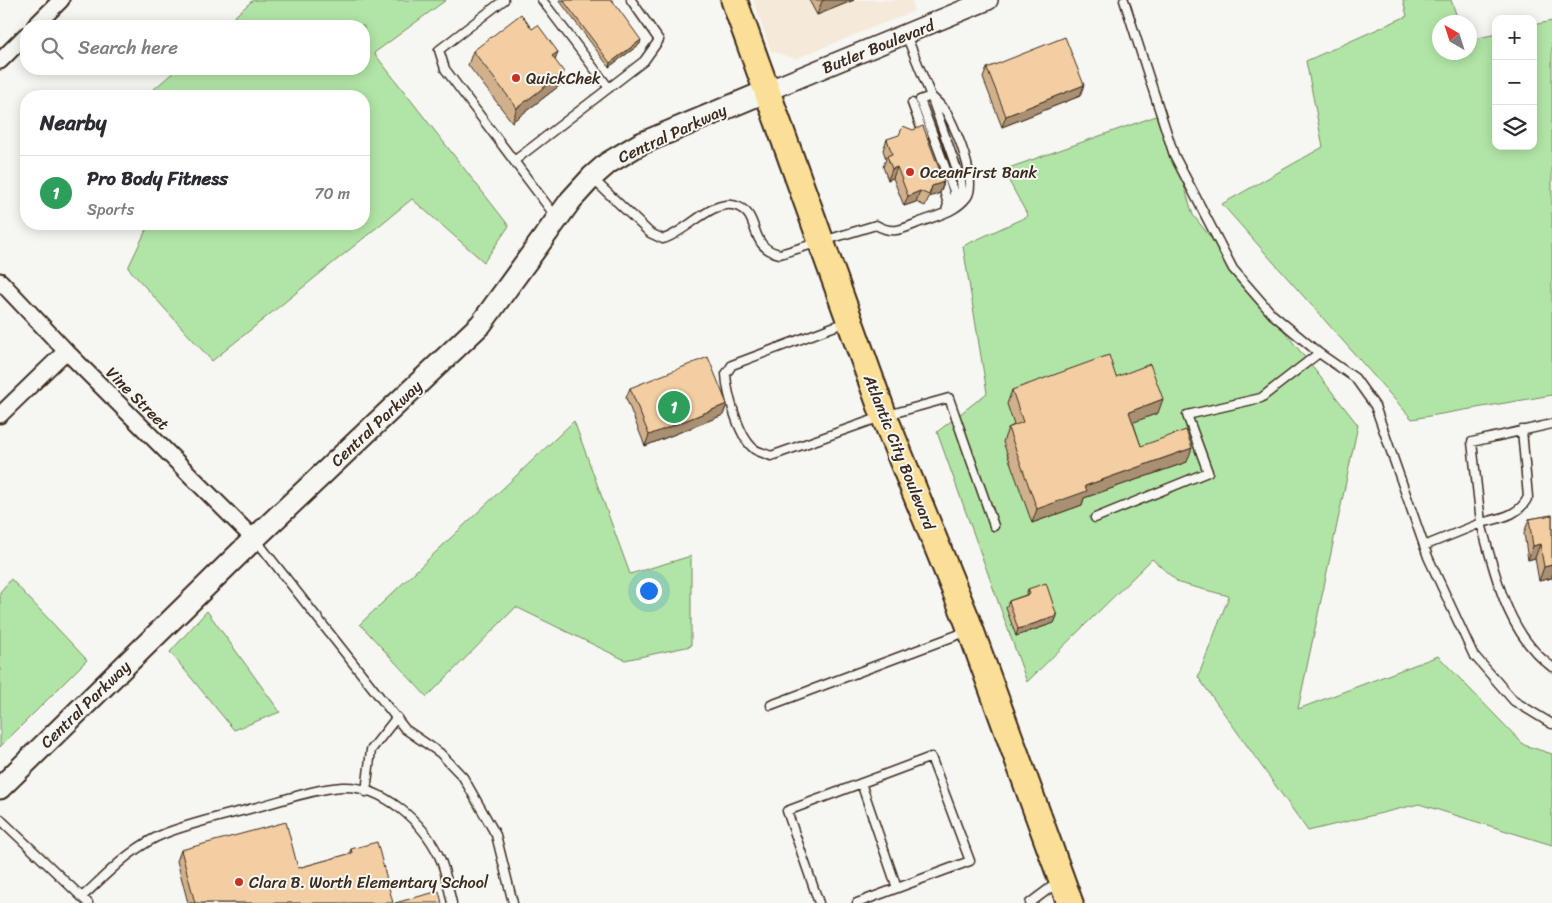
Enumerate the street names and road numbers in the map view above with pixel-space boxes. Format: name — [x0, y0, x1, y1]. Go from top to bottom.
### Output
street label: Butler Boulevard — [818, 10, 940, 82]
street label: Central Parkway — [613, 95, 732, 171]
street label: Vine Street — [99, 359, 177, 437]
street label: Atlantic City Boulevard — [855, 369, 945, 536]
street label: Central Parkway — [324, 372, 430, 474]
street label: Central Parkway — [33, 653, 138, 756]

